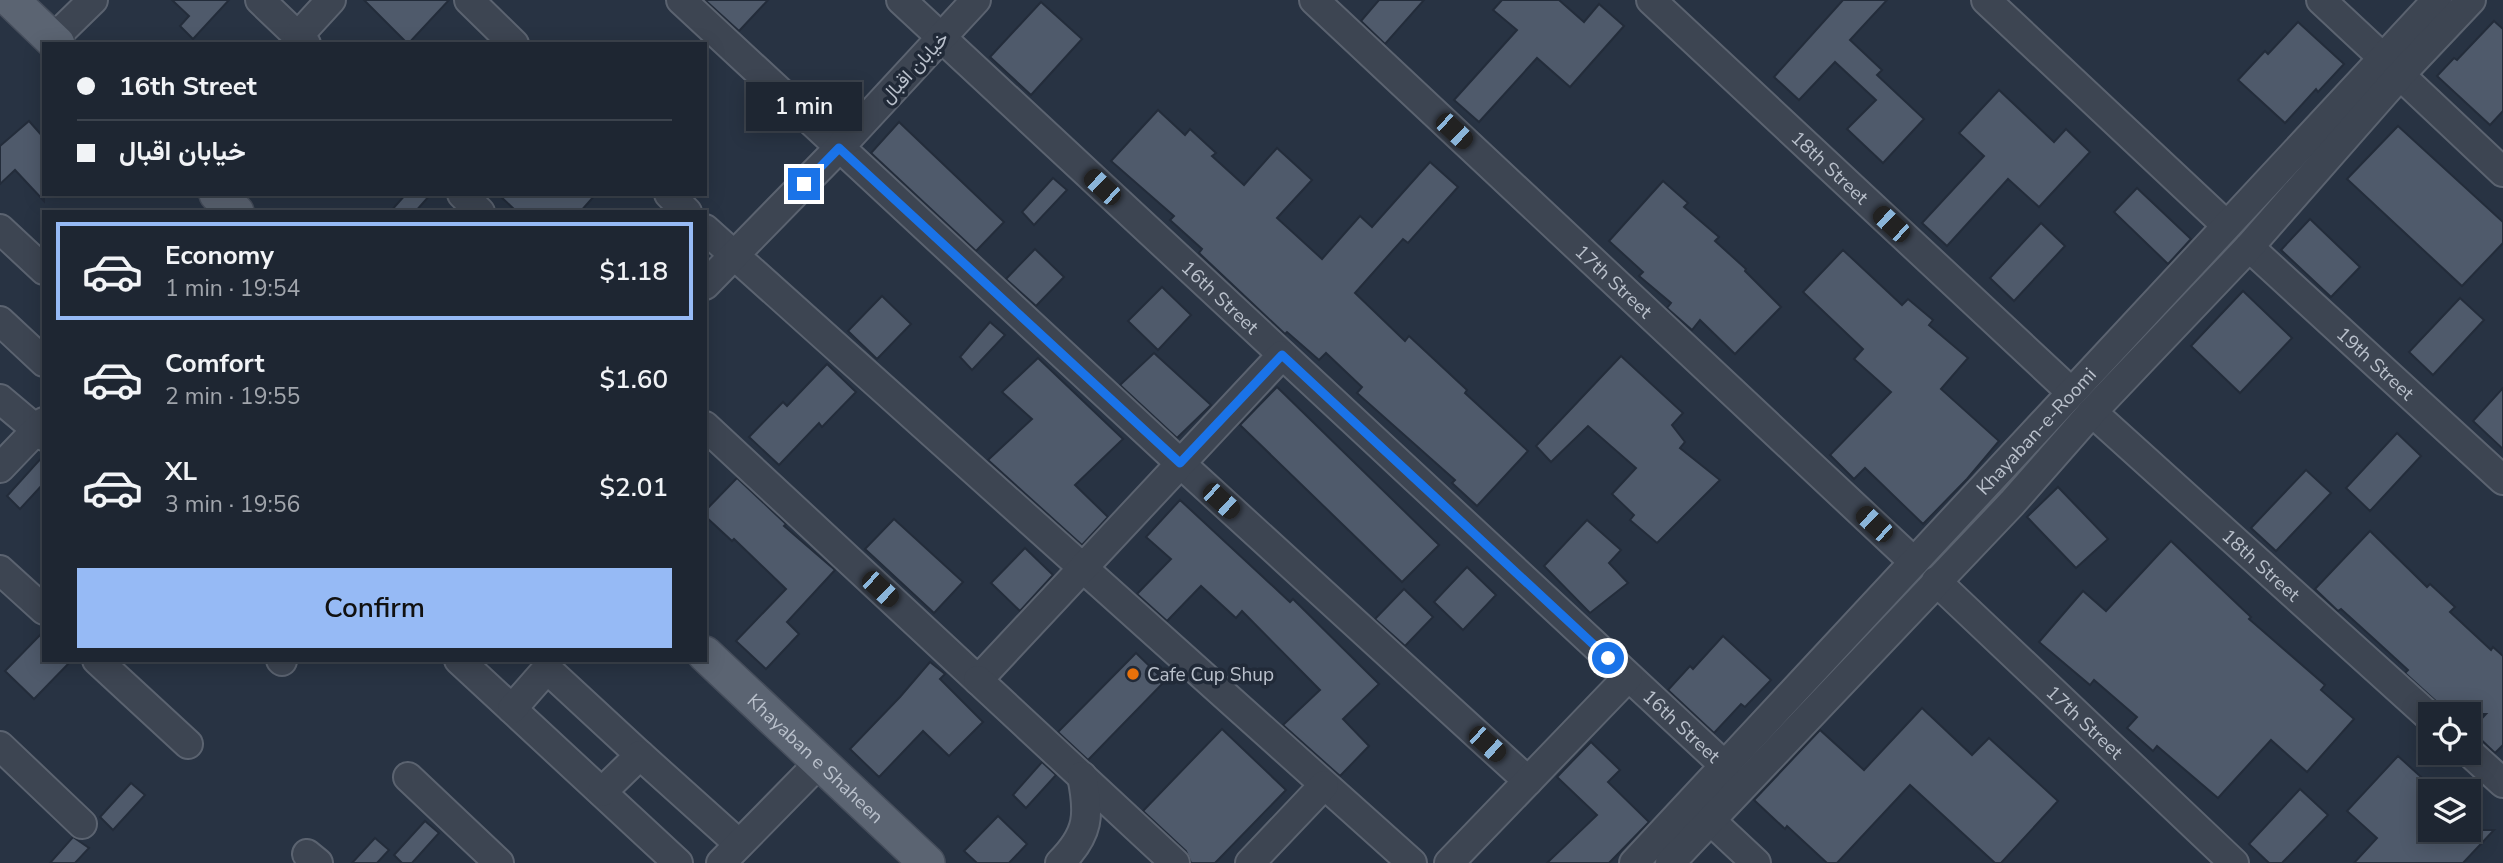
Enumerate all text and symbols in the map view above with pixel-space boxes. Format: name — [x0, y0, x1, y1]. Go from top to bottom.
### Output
street label: خیابان اقبال — [875, 26, 955, 109]
text: 16th Street — [119, 69, 257, 104]
callout: 1 min — [746, 82, 862, 132]
text: 1 min — [775, 91, 833, 122]
car — [1432, 109, 1477, 153]
street label: 18th Street — [1785, 125, 1874, 211]
text: خیابان اقبال — [119, 134, 246, 169]
car — [1080, 165, 1125, 209]
route end — [788, 168, 820, 200]
car — [1869, 202, 1914, 246]
text: Economy — [165, 238, 274, 273]
street label: 17th Street — [1569, 239, 1658, 325]
icon: car — [81, 240, 144, 303]
text: $1.18 — [599, 254, 668, 289]
street label: 16th Street — [1175, 255, 1264, 340]
text: 1 min · 19:54 — [165, 273, 300, 304]
street label: 19th Street — [2331, 322, 2420, 407]
text: Comfort — [165, 346, 265, 381]
icon: car — [81, 348, 144, 411]
text: $1.60 — [599, 362, 668, 397]
street label: Khayaban-e-Roomi — [1971, 362, 2102, 501]
text: 2 min · 19:55 — [165, 381, 300, 412]
text: XL — [165, 454, 197, 489]
icon: car — [81, 456, 144, 519]
text: $2.01 — [599, 470, 668, 505]
car — [1199, 479, 1244, 523]
text: 3 min · 19:56 — [165, 489, 300, 520]
car — [1852, 502, 1897, 546]
street label: 18th Street — [2216, 523, 2306, 608]
car — [858, 567, 903, 611]
button: Confirm — [77, 568, 672, 648]
route start — [1592, 642, 1624, 674]
place label: Cafe Cup Shup — [1147, 662, 1274, 688]
marker: Cafe Cup Shup — [1125, 666, 1141, 682]
street label: 17th Street — [2040, 680, 2129, 766]
street label: 16th Street — [1637, 684, 1726, 769]
street label: Khayaban e Shaheen — [741, 688, 889, 830]
map controls — [2418, 702, 2481, 842]
button: locate — [2418, 702, 2481, 765]
car — [1465, 722, 1510, 766]
button: layers — [2418, 779, 2481, 842]

